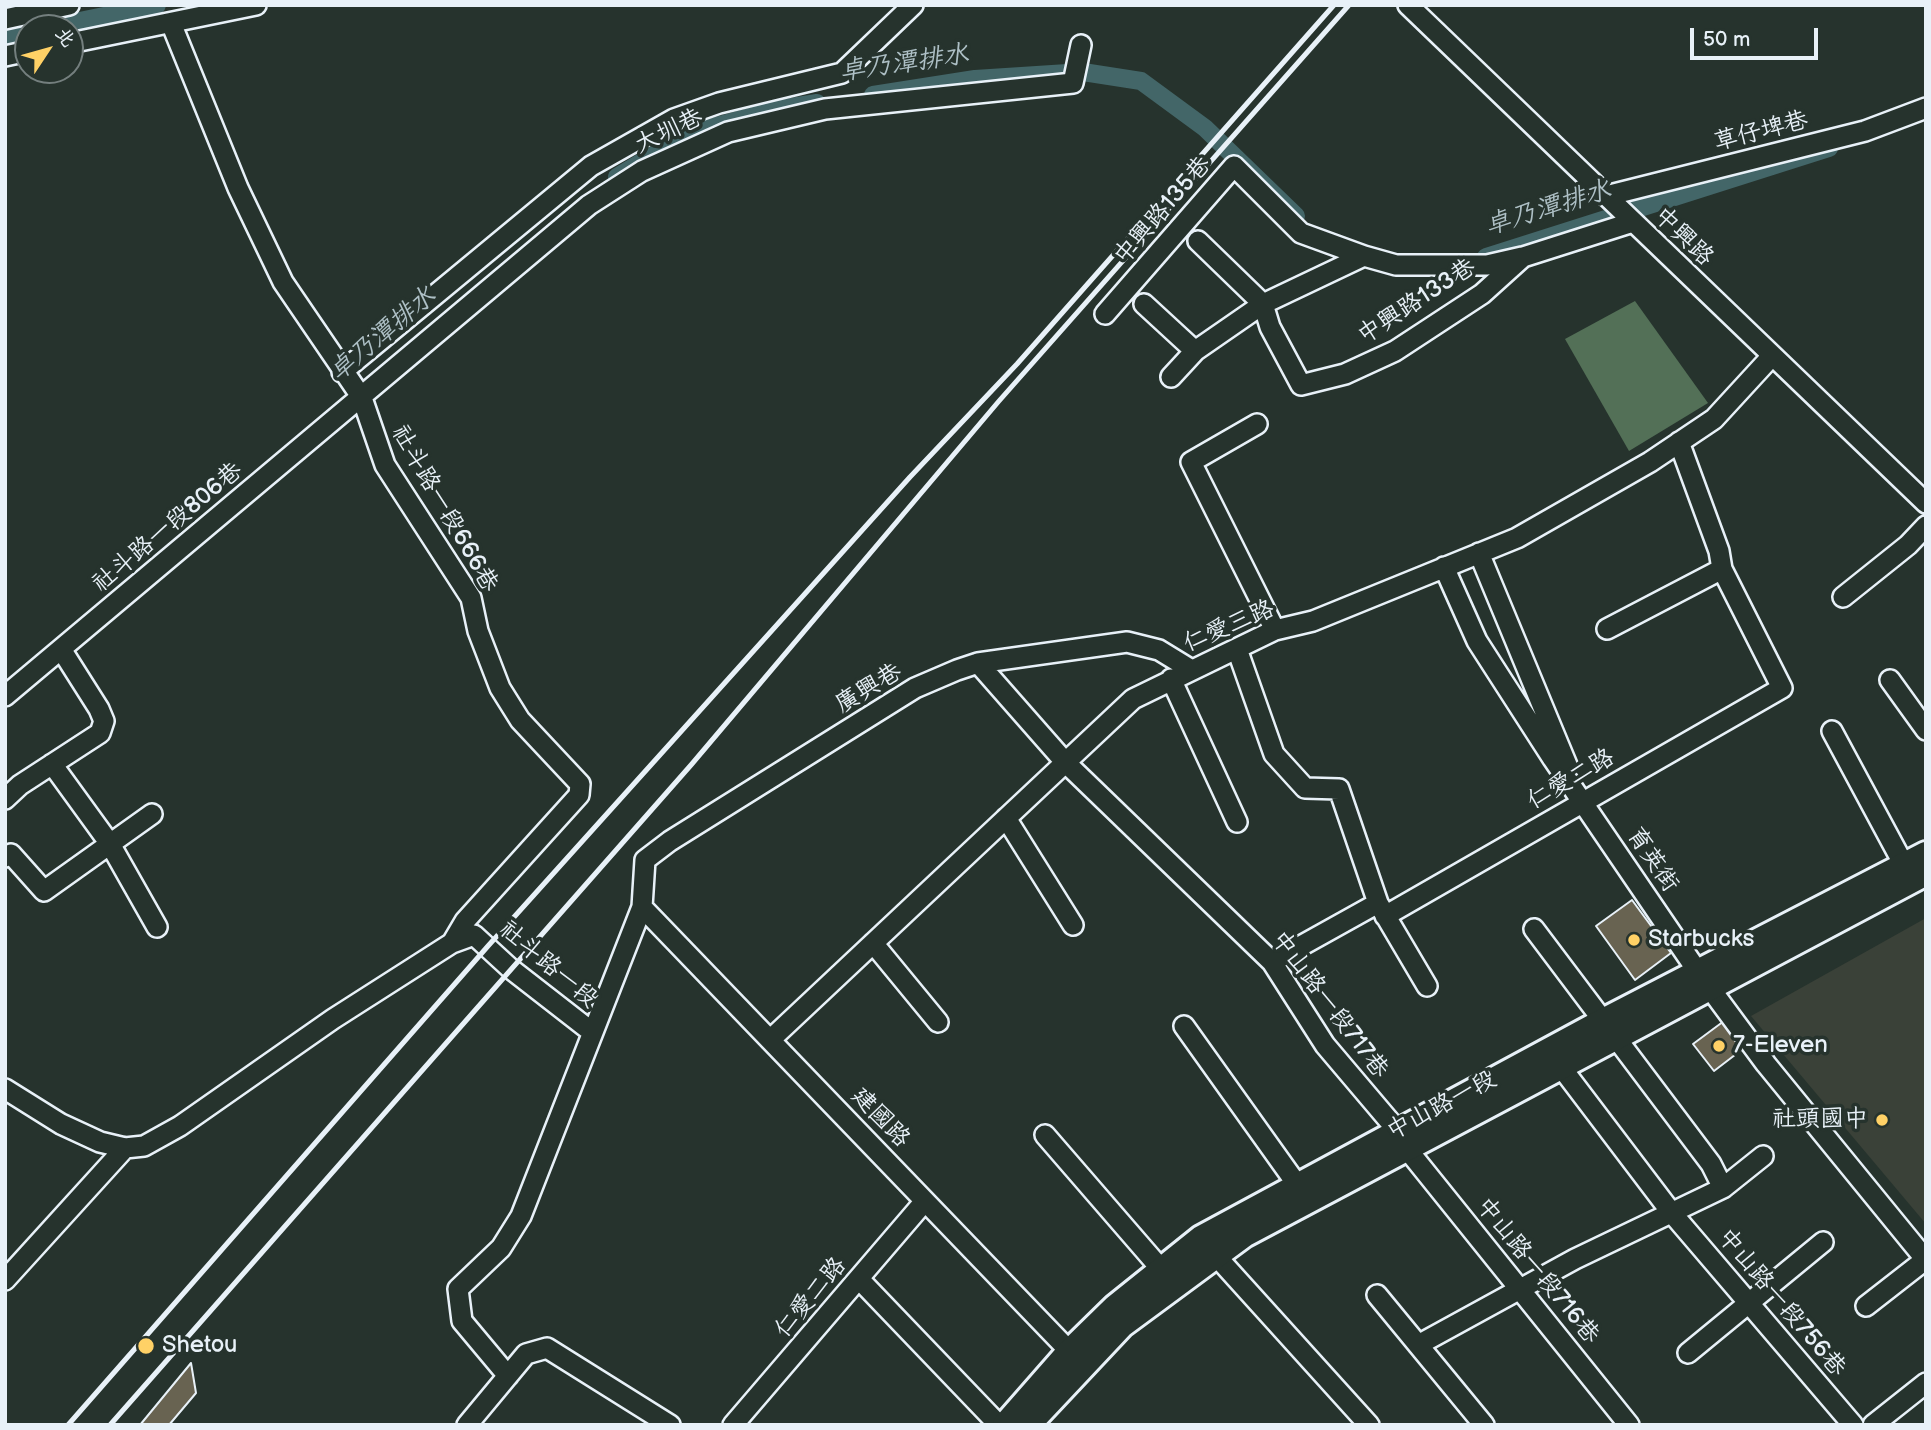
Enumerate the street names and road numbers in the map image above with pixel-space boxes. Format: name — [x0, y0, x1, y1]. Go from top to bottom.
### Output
street label: 大圳巷 — [630, 104, 708, 160]
street label: 草仔埤巷 — [1711, 106, 1811, 158]
street label: 中興路135巷 — [1108, 151, 1218, 271]
street label: 中興路 — [1647, 202, 1719, 272]
street label: 中興路133巷 — [1353, 253, 1481, 351]
street label: 社斗路一段666巷 — [385, 420, 503, 598]
street label: 社斗路一段806巷 — [87, 457, 249, 599]
street label: 仁愛三路 — [1179, 595, 1279, 659]
street label: 廣興巷 — [831, 658, 907, 720]
street label: 仁愛二路 — [1522, 744, 1620, 816]
street label: 育英街 — [1620, 822, 1684, 898]
street label: 社斗路一段 — [493, 915, 603, 1015]
street label: 中山路一段717巷 — [1264, 926, 1394, 1084]
street label: 中山路一段 — [1382, 1065, 1502, 1147]
street label: 建國路 — [845, 1082, 915, 1154]
street label: 中山路一段716巷 — [1469, 1192, 1605, 1350]
street label: 中山路一段756巷 — [1711, 1223, 1851, 1383]
street label: 仁愛二路 — [769, 1252, 853, 1344]

